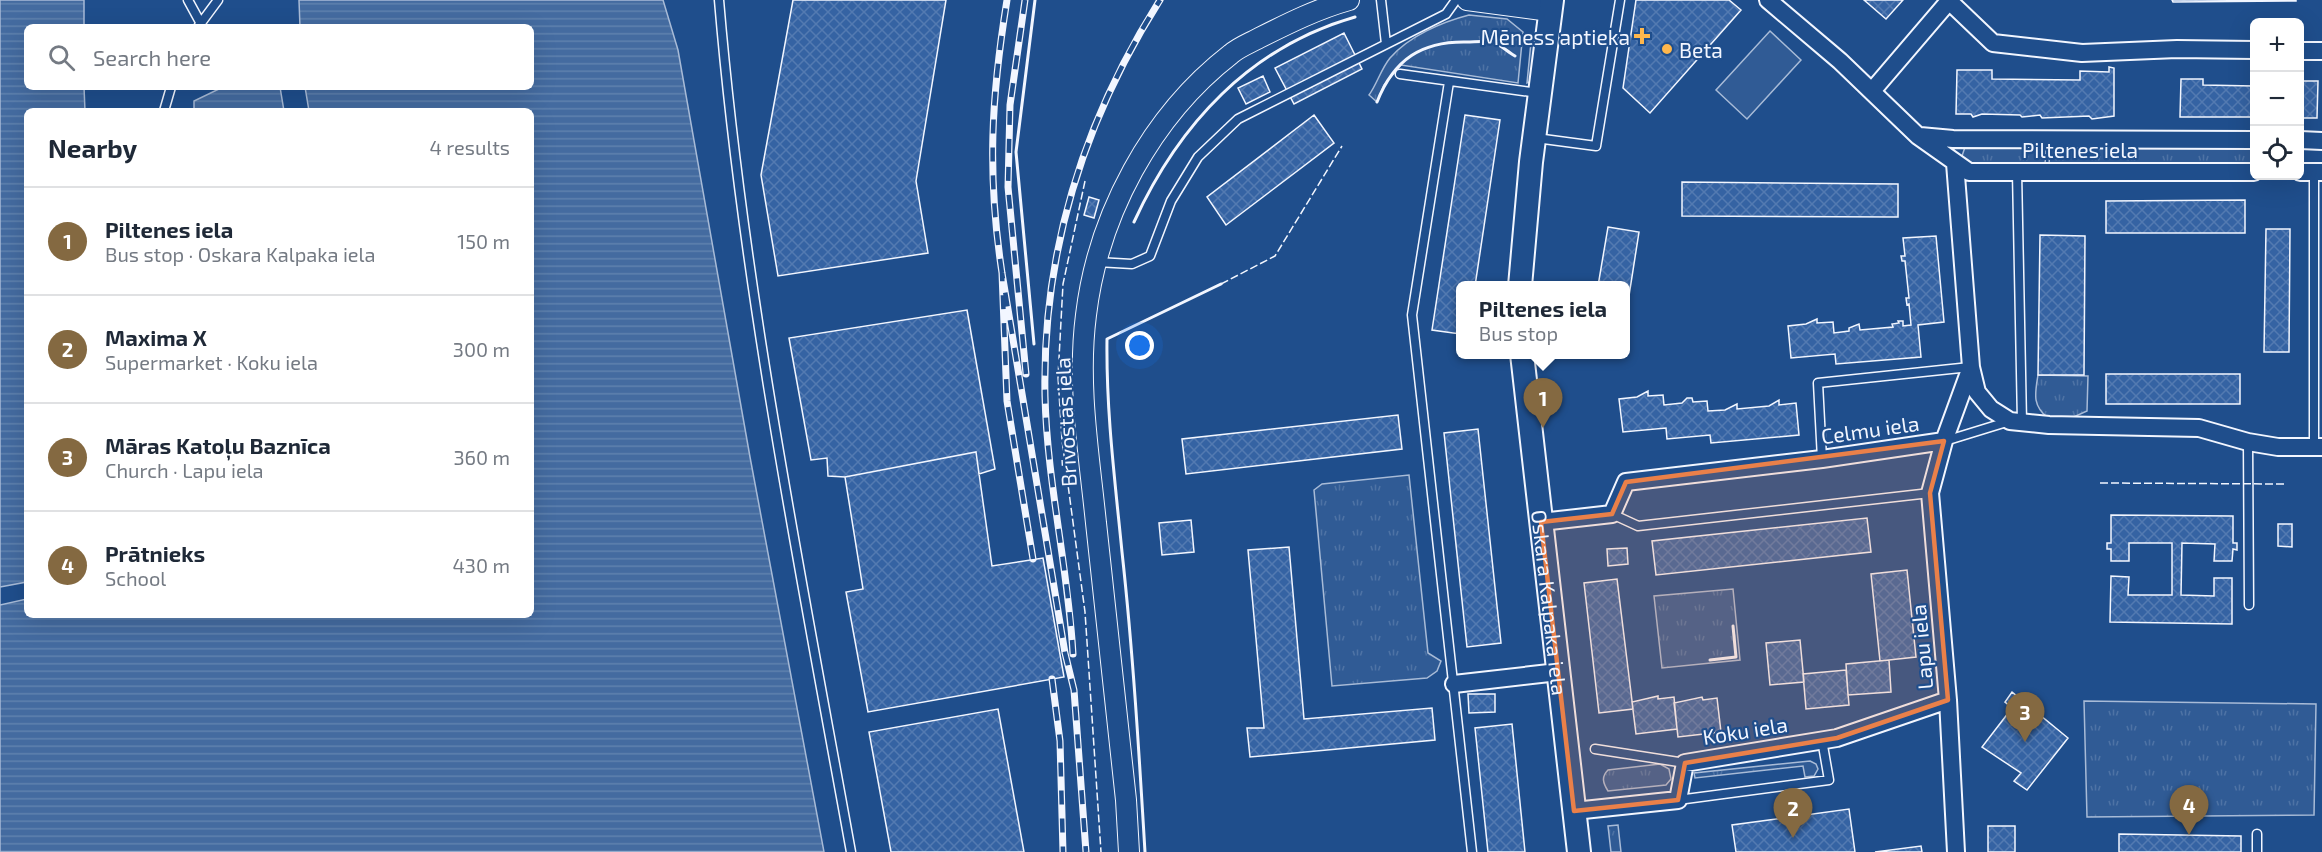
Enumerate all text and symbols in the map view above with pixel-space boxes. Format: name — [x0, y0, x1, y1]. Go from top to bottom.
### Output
map controls — [2250, 18, 2304, 180]
button: + — [2250, 18, 2304, 72]
search box — [24, 24, 534, 90]
place label: Mēness aptieka — [1480, 24, 1630, 49]
marker: Mēness aptieka — [1635, 29, 1649, 43]
place label: Beta — [1679, 37, 1723, 62]
icon: search — [45, 41, 78, 74]
marker: Beta — [1660, 42, 1674, 56]
text: Search here — [93, 44, 211, 70]
button: − — [2250, 72, 2304, 126]
button: locate — [2250, 126, 2304, 180]
text: Nearby — [48, 132, 137, 163]
text: 4 results — [430, 135, 510, 159]
street label: Piltenes iela — [2022, 137, 2138, 162]
text: Piltenes iela — [105, 216, 233, 242]
text: 1 — [63, 229, 72, 253]
text: 150 m — [457, 229, 510, 253]
text: Bus stop · Oskara Kalpaka iela — [105, 242, 376, 266]
popup — [1456, 281, 1630, 359]
text: Piltenes iela — [1479, 295, 1607, 321]
text: Bus stop — [1479, 321, 1558, 345]
text: Maxima X — [105, 324, 207, 350]
your location — [1125, 331, 1154, 360]
text: 2 — [62, 337, 73, 361]
text: 300 m — [453, 337, 510, 361]
text: Supermarket · Koku iela — [105, 350, 318, 374]
street label: Brīvostas iela — [1049, 357, 1081, 487]
pin: 1 — [1524, 378, 1562, 428]
street label: Celmu iela — [1819, 410, 1921, 448]
text: Māras Katoļu Baznīca — [105, 432, 331, 458]
text: 3 — [62, 445, 73, 469]
text: 360 m — [453, 445, 510, 469]
text: Church · Lapu iela — [105, 458, 264, 482]
street label: Oskara Kalpaka iela — [1527, 508, 1573, 697]
text: Prātnieks — [105, 540, 205, 566]
text: 4 — [61, 553, 74, 577]
text: 430 m — [453, 553, 510, 577]
text: School — [105, 566, 166, 590]
street label: Lapu iela — [1905, 603, 1937, 691]
pin: 3 — [2006, 692, 2044, 742]
street label: Koku iela — [1701, 711, 1789, 749]
pin: 4 — [2170, 786, 2208, 835]
pin: 2 — [1774, 788, 1812, 838]

